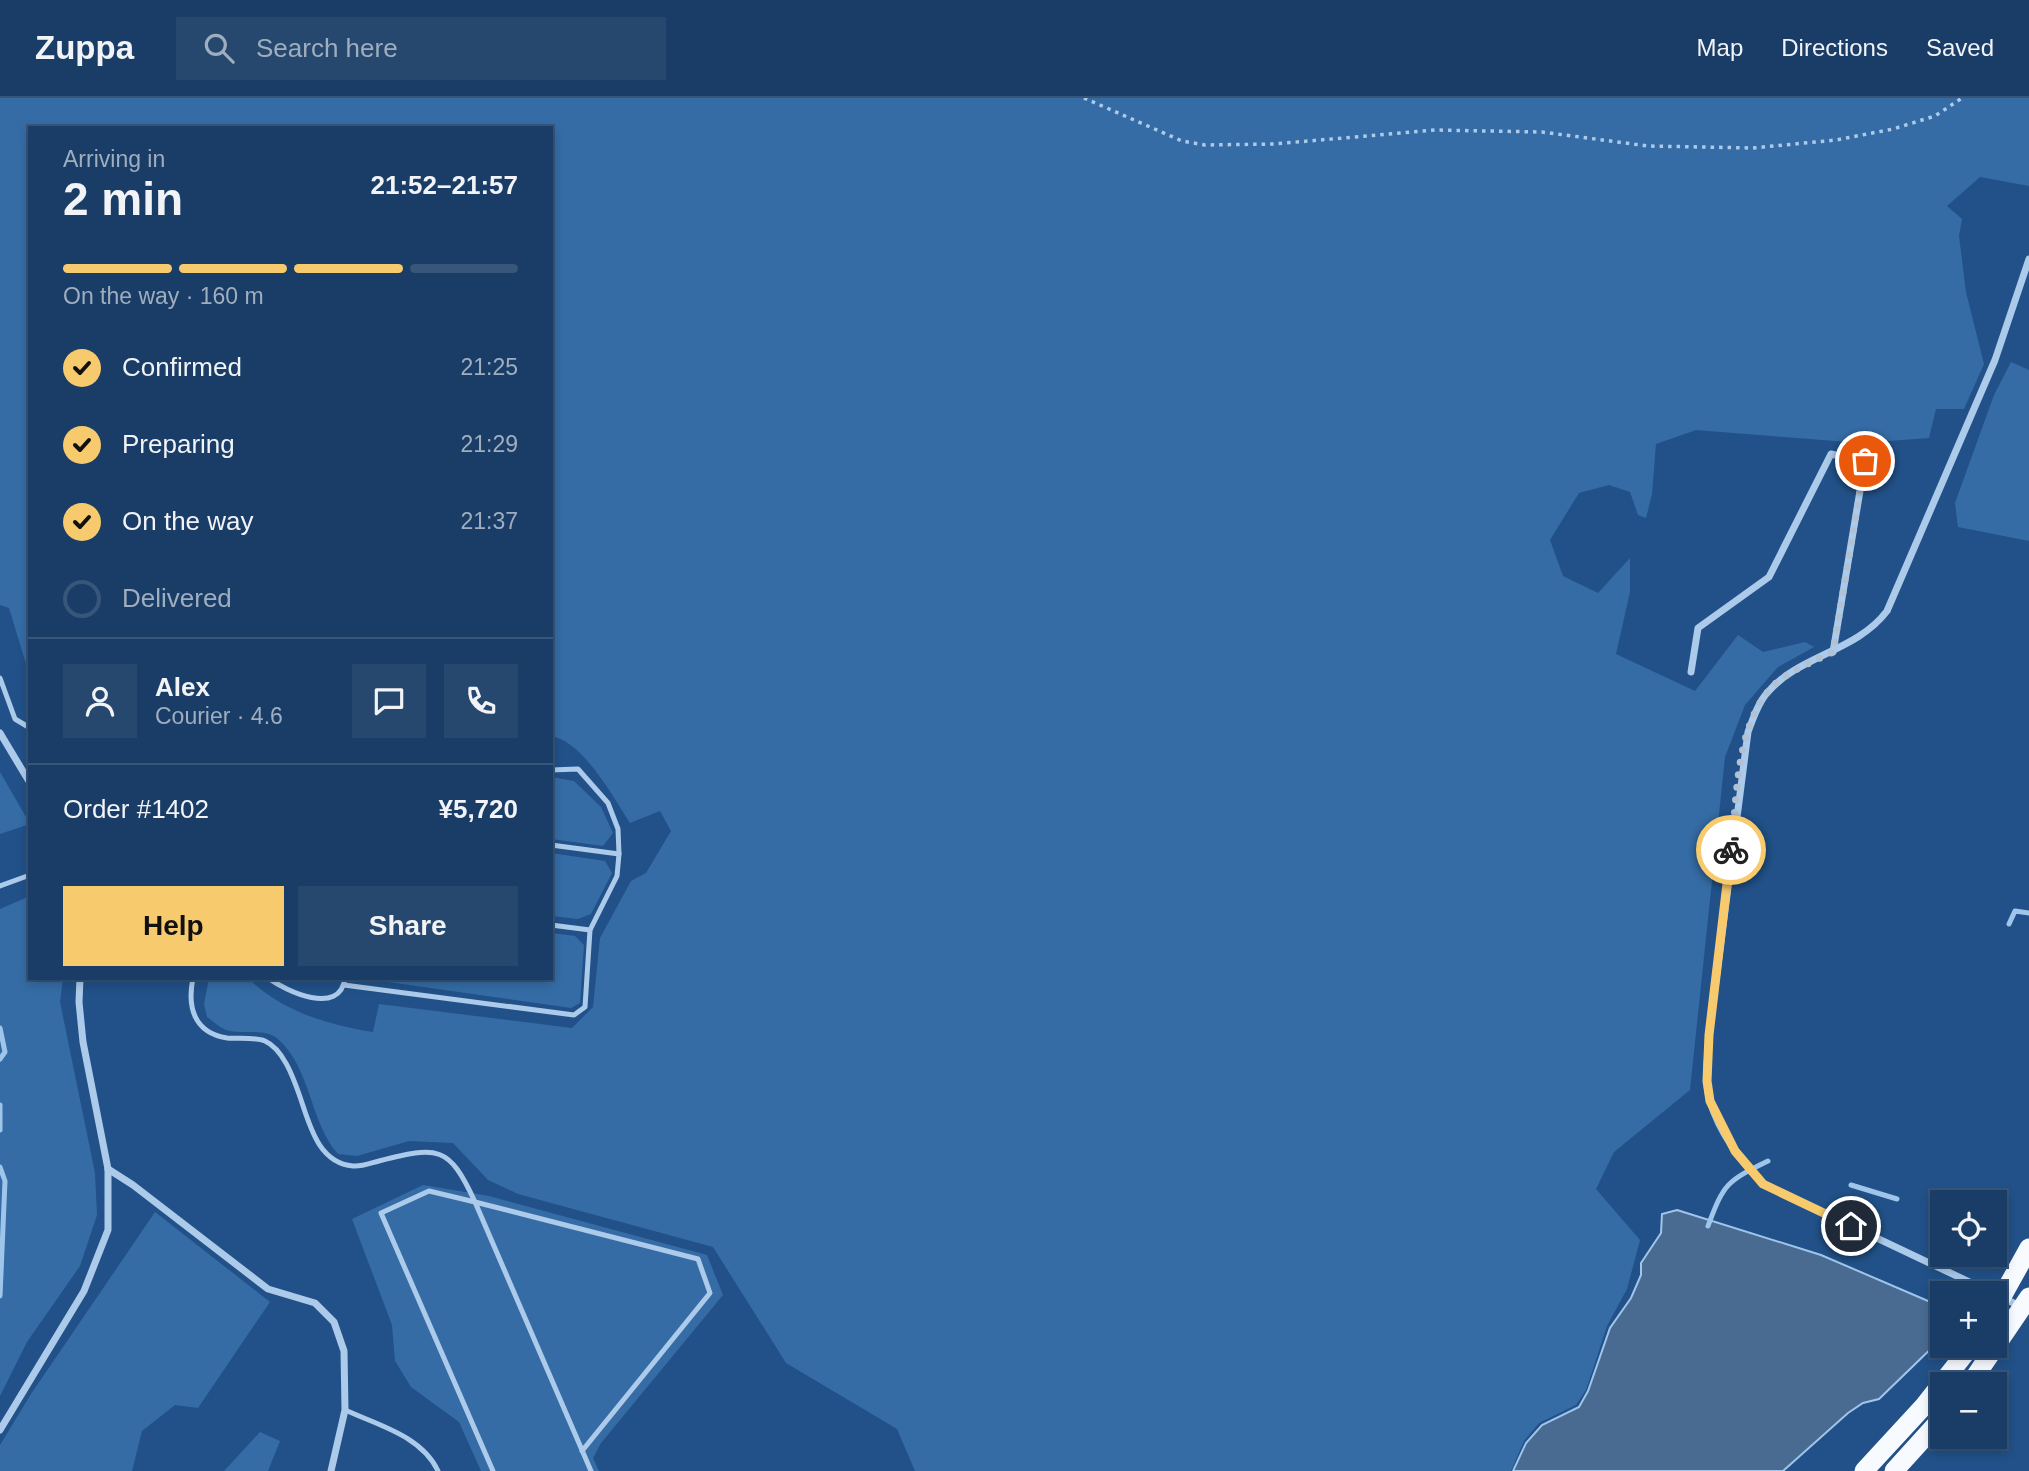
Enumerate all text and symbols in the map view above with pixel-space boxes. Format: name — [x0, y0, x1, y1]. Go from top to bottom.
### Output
search box — [176, 17, 666, 80]
text: Zuppa — [35, 29, 134, 66]
icon: search — [200, 29, 238, 67]
text: Search here — [256, 33, 398, 63]
text: Map — [1697, 34, 1743, 61]
text: Directions — [1781, 34, 1888, 61]
text: Saved — [1926, 34, 1994, 61]
text: Arriving in — [63, 146, 165, 172]
text: 21:52–21:57 — [371, 170, 518, 200]
text: 2 min — [63, 173, 183, 225]
text: On the way · 160 m — [63, 283, 264, 309]
icon: check — [63, 349, 101, 387]
text: Confirmed — [122, 352, 242, 382]
text: 21:25 — [460, 354, 518, 380]
icon: check — [63, 426, 101, 464]
text: Preparing — [122, 429, 235, 459]
text: 21:29 — [460, 431, 518, 457]
pin — [1835, 431, 1895, 491]
icon: bag — [1846, 442, 1884, 480]
icon: check — [63, 503, 101, 541]
text: On the way — [122, 506, 254, 536]
text: 21:37 — [460, 508, 518, 534]
text: Delivered — [122, 583, 232, 613]
button: person — [63, 664, 137, 738]
button: chat — [352, 664, 426, 738]
button: phone — [444, 664, 518, 738]
text: Alex — [155, 672, 210, 702]
text: Courier · 4.6 — [155, 703, 283, 729]
text: Order #1402 — [63, 794, 209, 824]
text: ¥5,720 — [438, 794, 518, 824]
courier — [1696, 815, 1766, 885]
icon: bike — [1712, 831, 1750, 869]
button: Help — [63, 886, 284, 966]
button: Share — [298, 886, 518, 966]
map controls — [1930, 1190, 2007, 1449]
button: locate — [1930, 1190, 2007, 1267]
pin — [1821, 1196, 1881, 1256]
icon: home — [1832, 1207, 1870, 1245]
button: + — [1930, 1281, 2007, 1358]
button: − — [1930, 1372, 2007, 1449]

